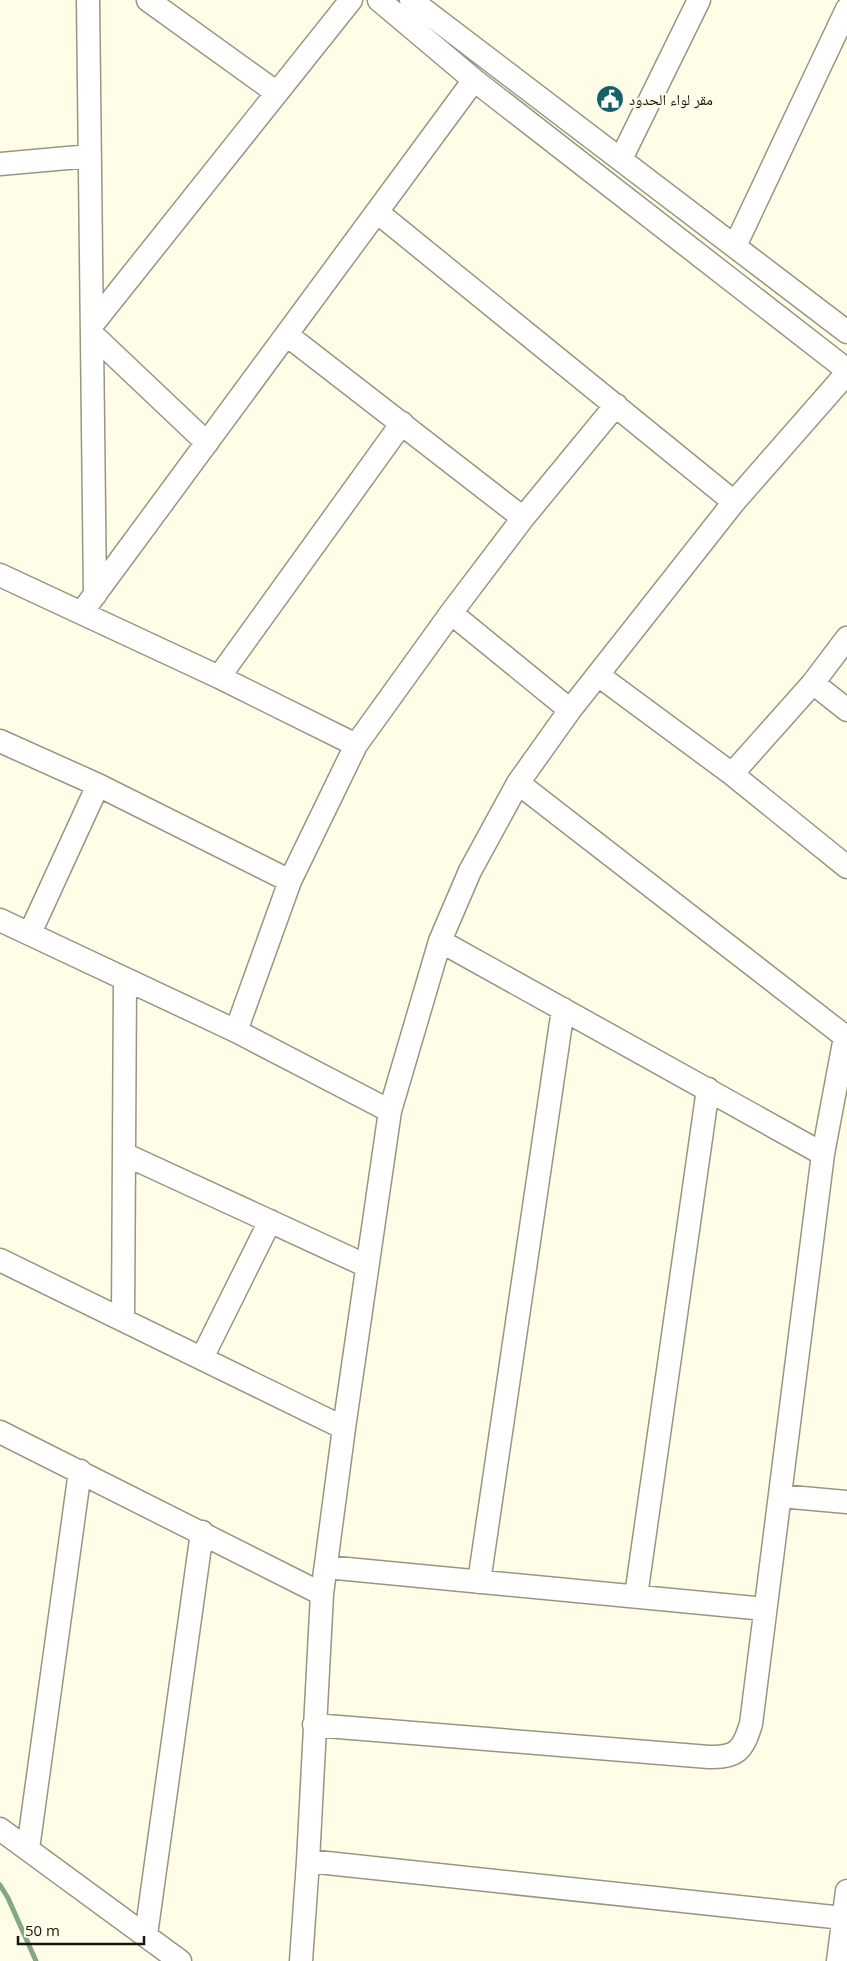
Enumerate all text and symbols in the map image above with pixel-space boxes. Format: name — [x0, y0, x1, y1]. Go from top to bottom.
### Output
public building icon: مقر لواء الحدود — [595, 84, 625, 114]
place label: مقر لواء الحدود — [629, 89, 713, 109]
scale bar — [18, 1914, 144, 1946]
text: 50 m — [25, 1920, 60, 1940]

